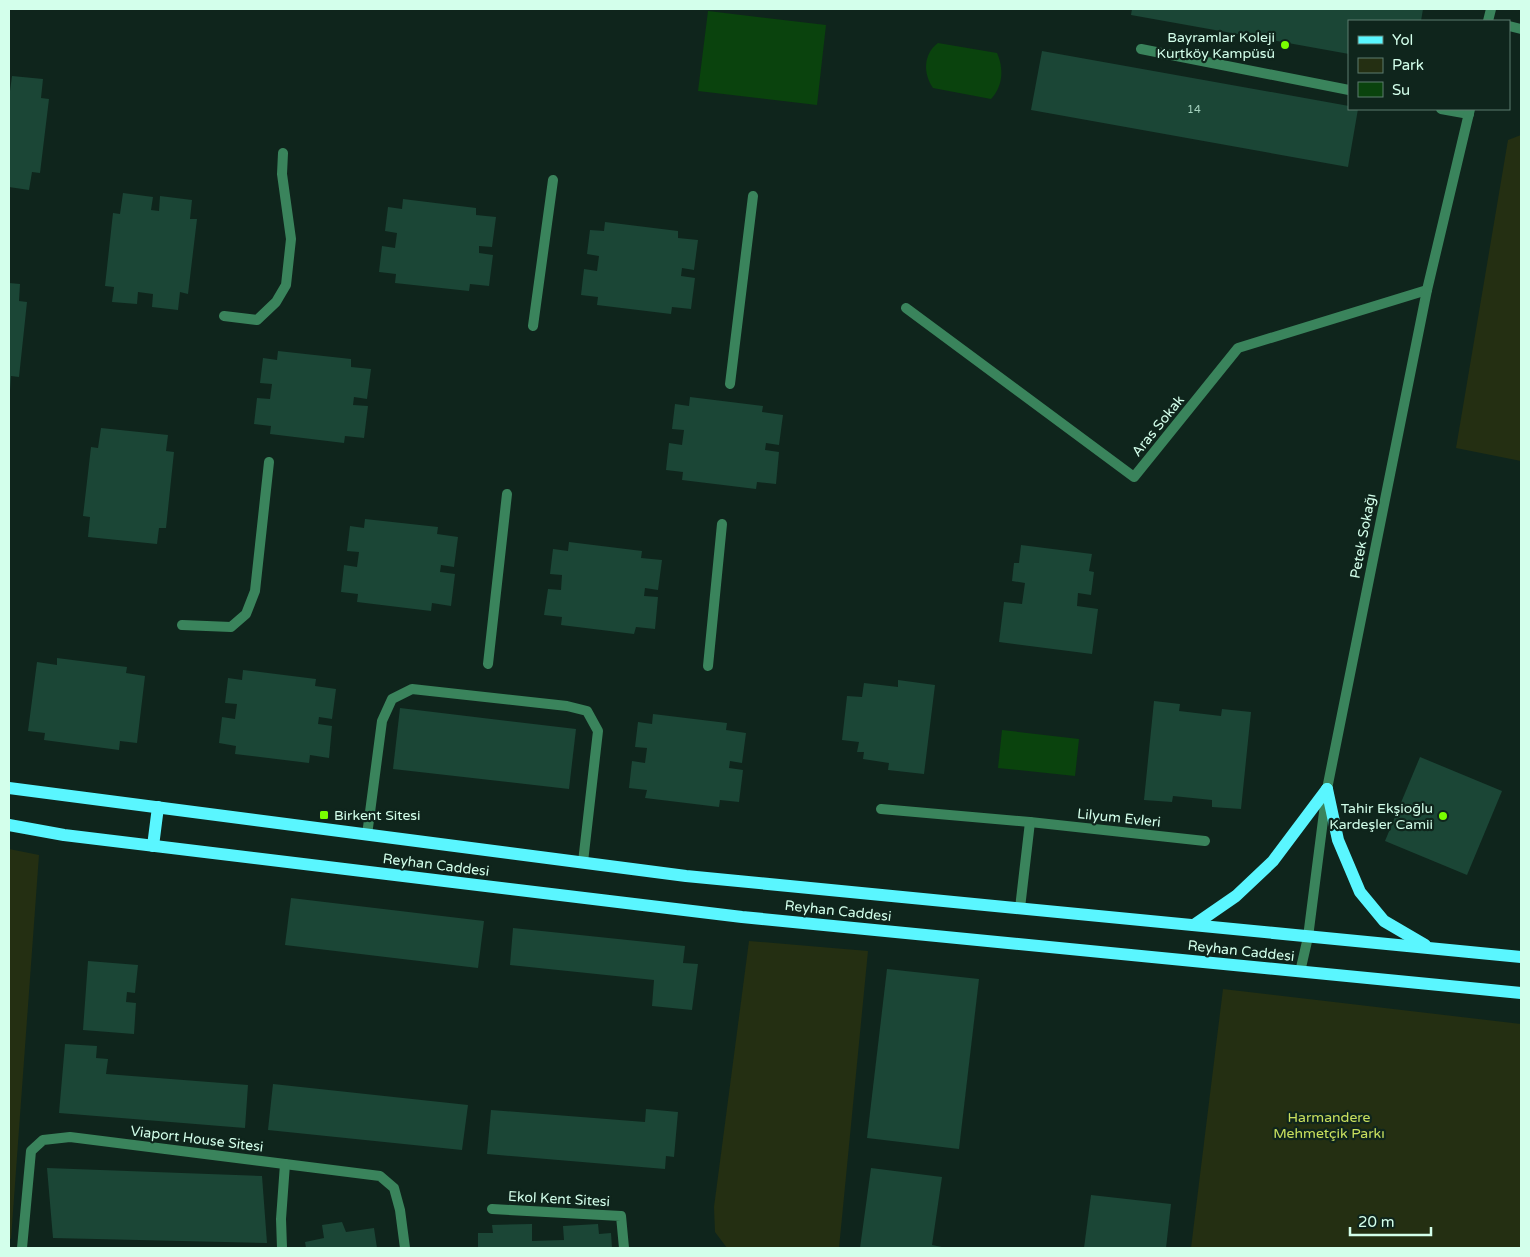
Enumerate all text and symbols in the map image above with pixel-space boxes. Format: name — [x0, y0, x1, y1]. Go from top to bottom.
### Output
legend — [1348, 20, 1510, 110]
place label: Bayramlar Koleji Kurtköy Kampüsü — [1157, 29, 1275, 62]
text: Yol — [1392, 31, 1413, 49]
marker: Bayramlar Koleji Kurtköy Kampüsü — [1279, 39, 1291, 51]
text: Park — [1392, 56, 1424, 74]
text: Su — [1392, 81, 1410, 99]
house number: 14 — [1187, 103, 1201, 116]
street label: Aras Sokak — [1128, 392, 1188, 460]
street label: Petek Sokağı — [1346, 492, 1380, 580]
place label: Tahir Ekşioğlu Kardeşler Camii — [1329, 800, 1433, 833]
street label: Lilyum Evleri — [1076, 805, 1162, 831]
place label: Birkent Sitesi — [334, 807, 421, 824]
marker: Birkent Sitesi — [318, 809, 330, 821]
marker: Tahir Ekşioğlu Kardeşler Camii — [1437, 810, 1449, 822]
street label: Reyhan Caddesi — [382, 850, 490, 880]
street label: Reyhan Caddesi — [784, 897, 892, 925]
street label: Reyhan Caddesi — [1187, 937, 1295, 965]
park label: Harmandere Mehmetçik Parkı — [1273, 1109, 1385, 1142]
street label: Viaport House Sitesi — [130, 1122, 264, 1156]
street label: Ekol Kent Sitesi — [508, 1188, 610, 1210]
scale bar — [1350, 1204, 1431, 1236]
text: 20 m — [1358, 1213, 1395, 1231]

